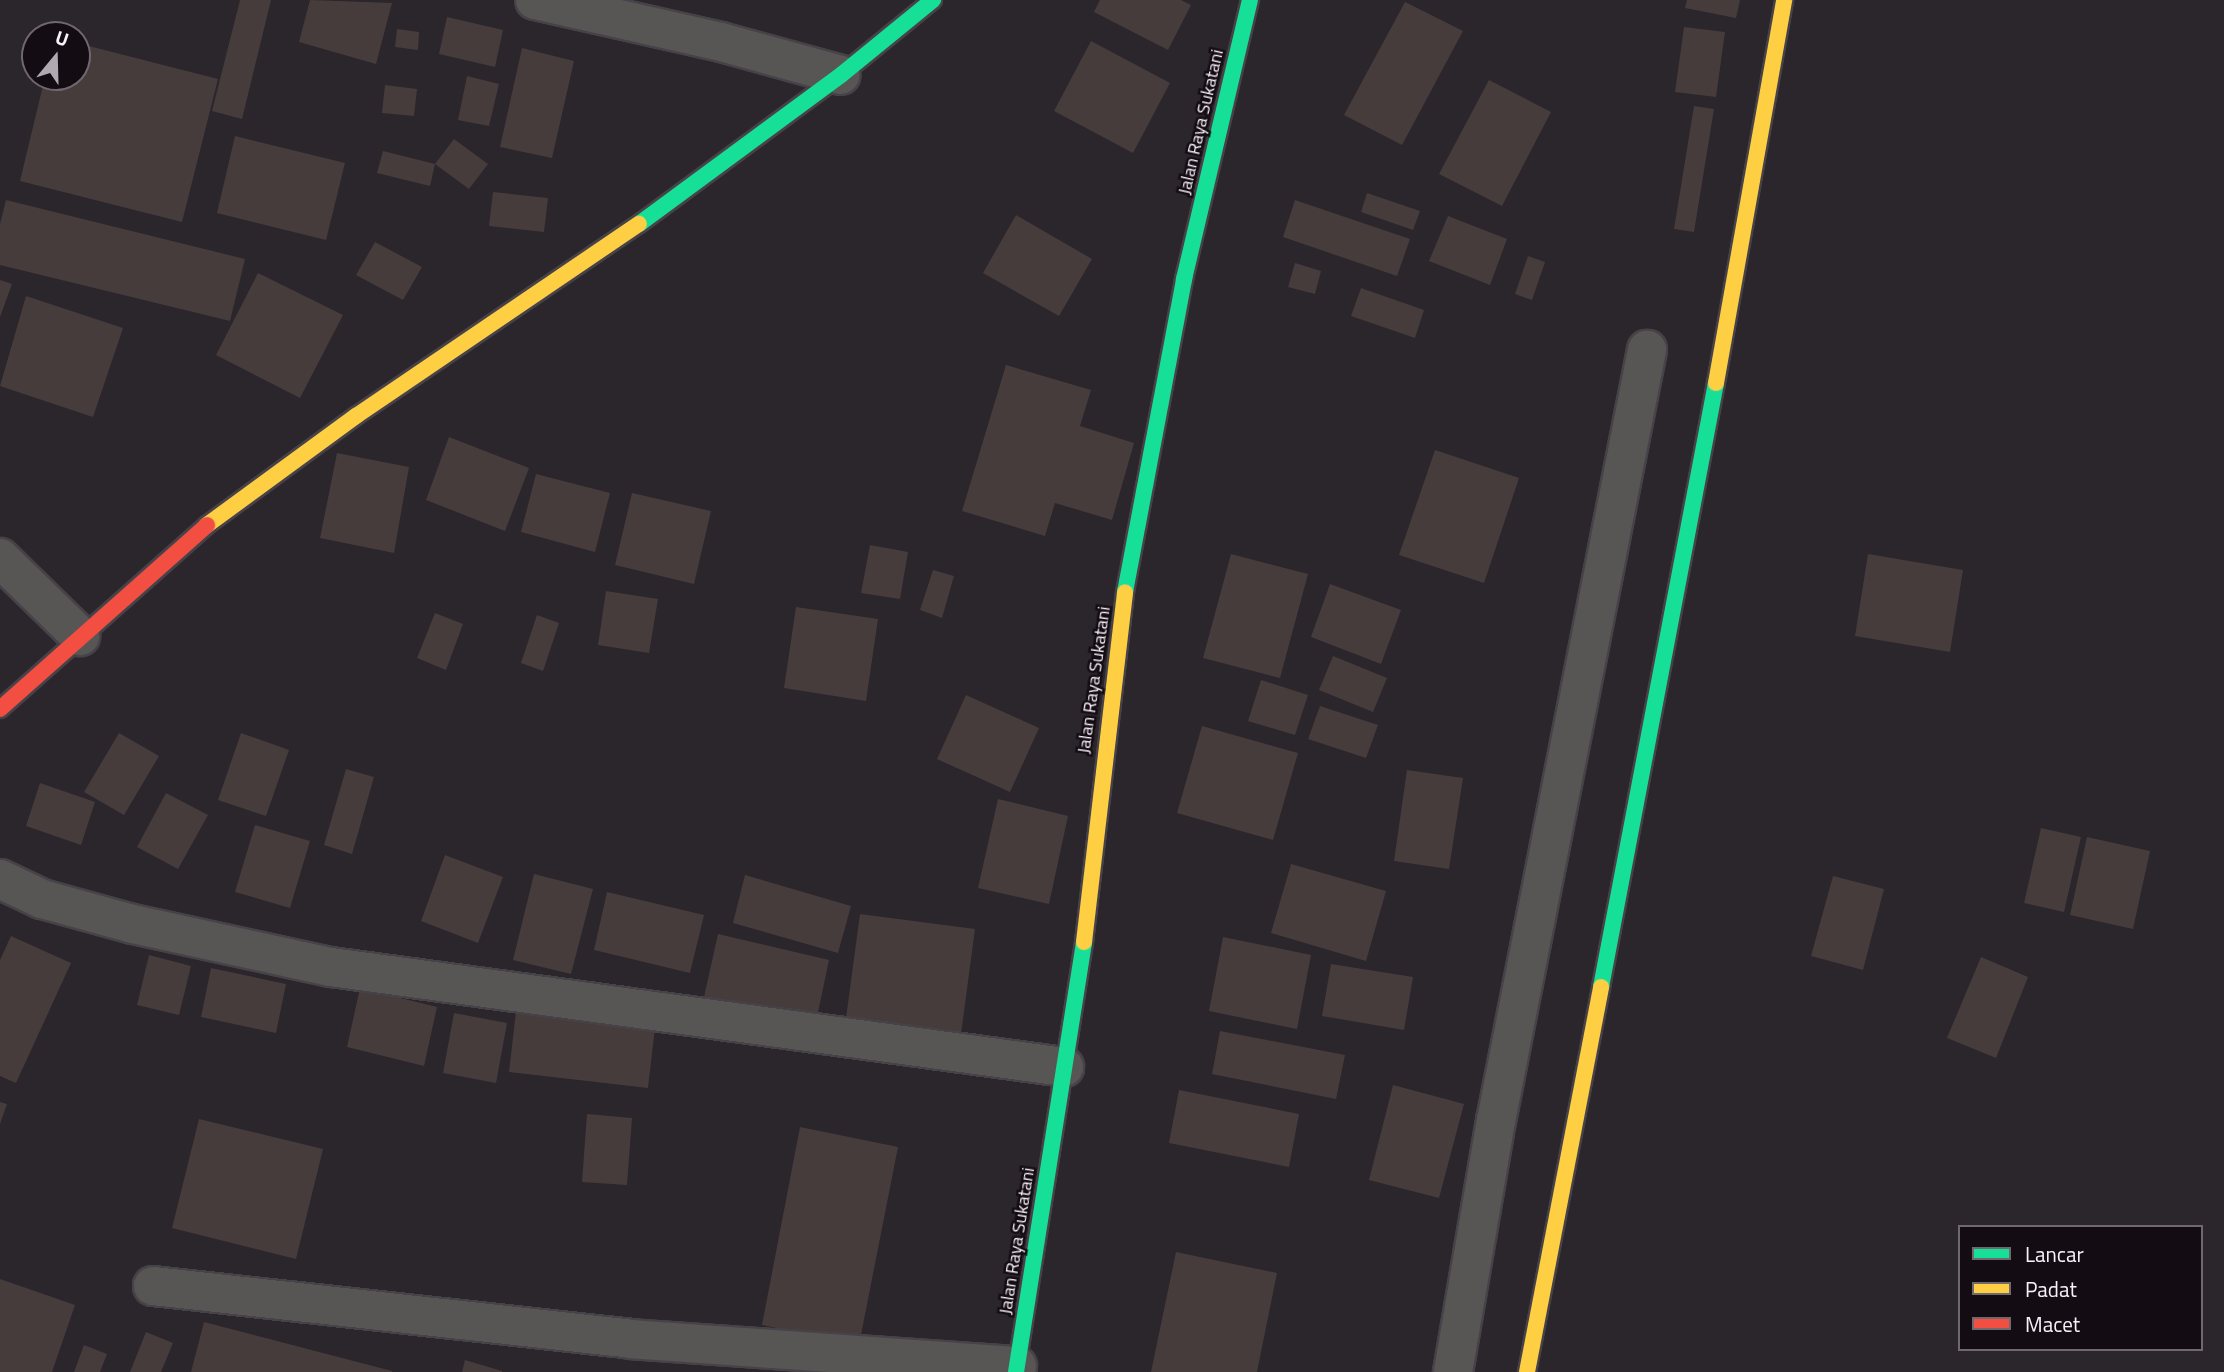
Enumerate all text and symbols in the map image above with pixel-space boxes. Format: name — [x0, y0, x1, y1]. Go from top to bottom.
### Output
north arrow — [21, 21, 91, 91]
text: U — [52, 22, 73, 53]
street label: Jalan Raya Sukatani — [1174, 47, 1228, 197]
street label: Jalan Raya Sukatani — [1073, 605, 1115, 755]
street label: Jalan Raya Sukatani — [995, 1166, 1039, 1316]
legend — [1958, 1225, 2203, 1351]
text: Lancar — [2025, 1238, 2084, 1270]
text: Padat — [2025, 1273, 2077, 1305]
text: Macet — [2025, 1308, 2080, 1340]

